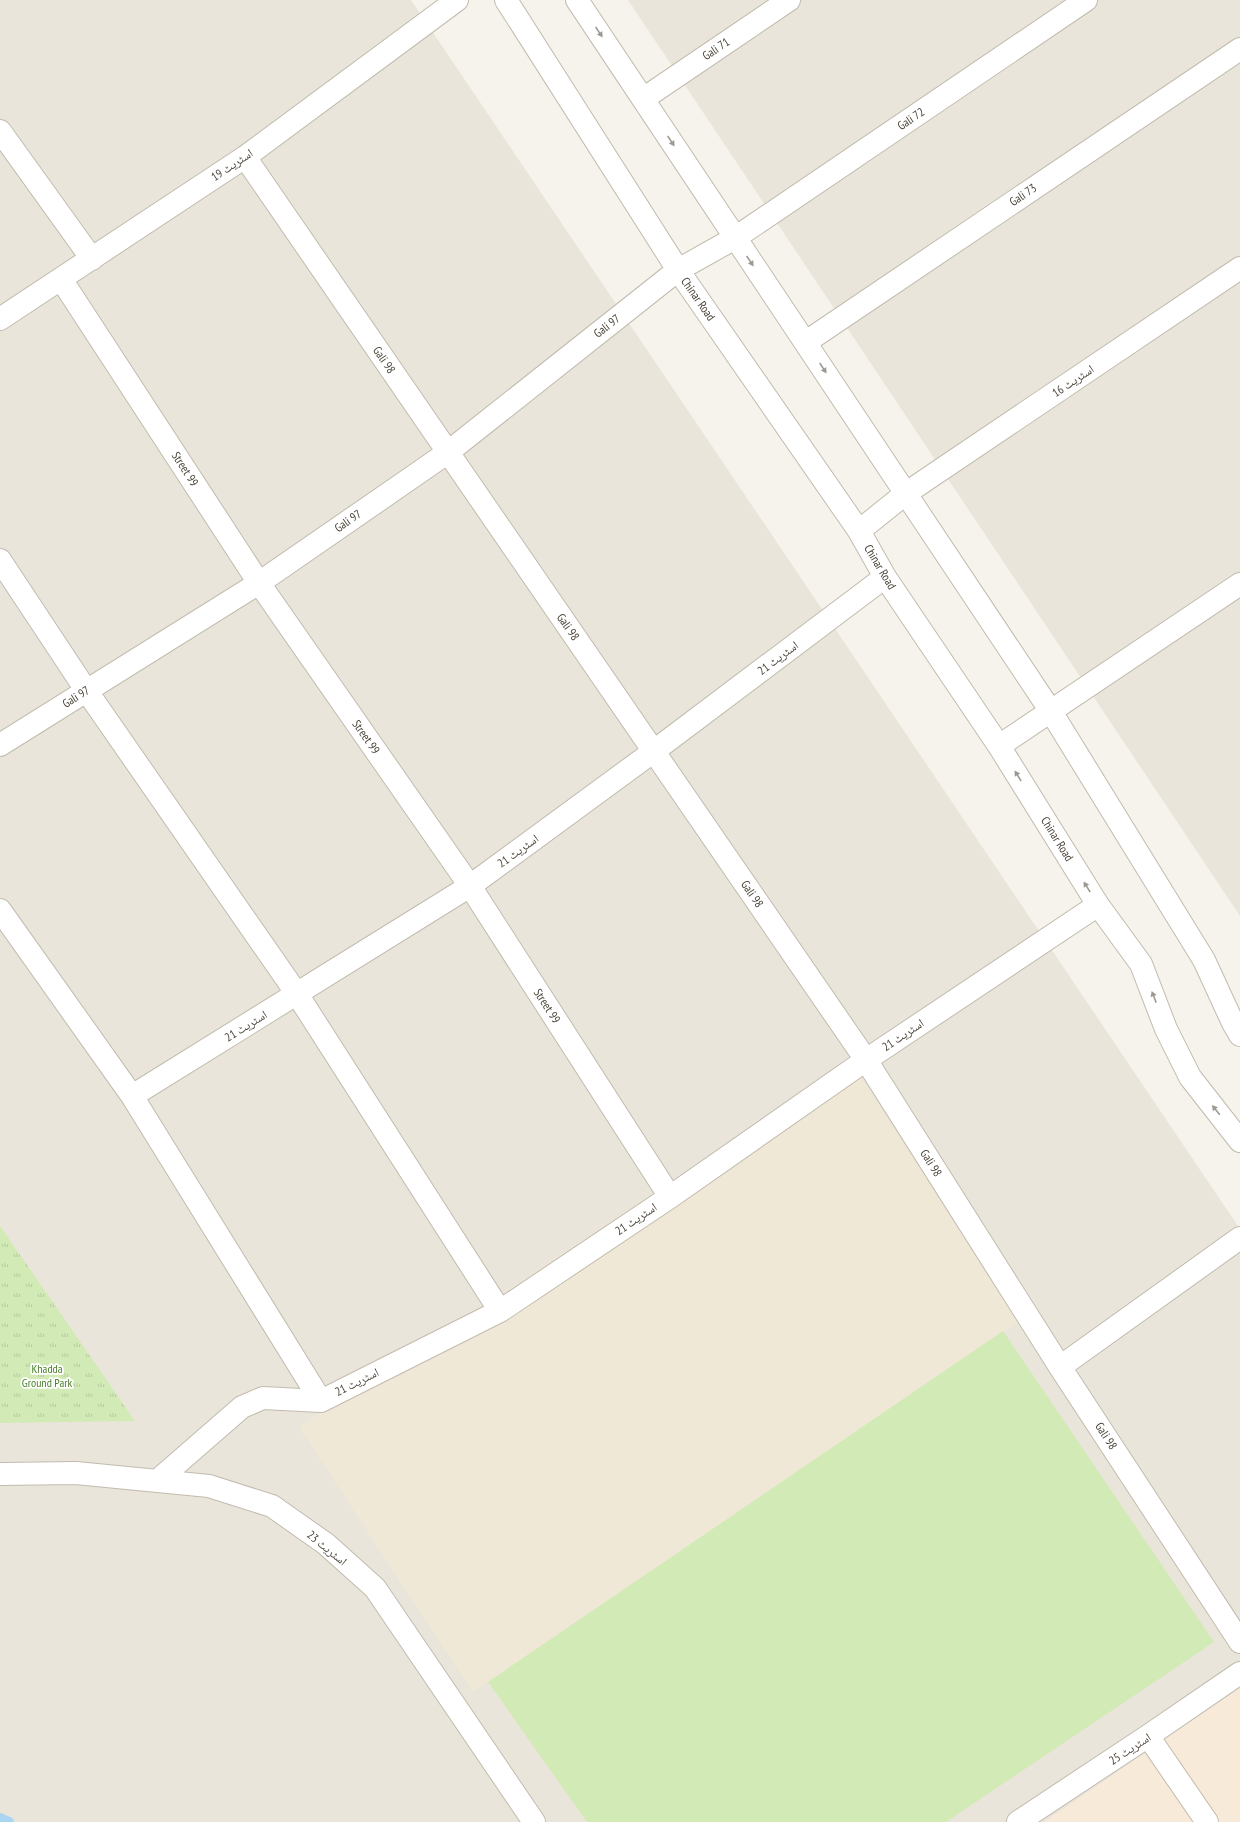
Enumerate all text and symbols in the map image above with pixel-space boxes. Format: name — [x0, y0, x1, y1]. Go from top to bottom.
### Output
one-way arrow — [595, 27, 603, 38]
street label: Gali 71 — [699, 34, 732, 63]
street label: Gali 72 — [894, 104, 927, 133]
one-way arrow — [667, 136, 675, 146]
street label: اسٹریٹ 19 — [208, 145, 256, 184]
street label: Gali 73 — [1006, 180, 1039, 209]
one-way arrow — [746, 255, 754, 266]
street label: Chinar Road — [678, 274, 719, 323]
street label: Gali 97 — [590, 311, 623, 341]
street label: Gali 98 — [370, 343, 399, 376]
street label: اسٹریٹ 16 — [1049, 361, 1097, 400]
one-way arrow — [819, 363, 827, 373]
street label: Street 99 — [169, 449, 202, 489]
street label: Gali 97 — [331, 506, 364, 535]
street label: Chinar Road — [861, 542, 900, 592]
street label: Gali 98 — [554, 610, 583, 643]
street label: اسٹریٹ 21 — [754, 637, 801, 678]
street label: Gali 97 — [59, 682, 92, 711]
street label: Street 99 — [349, 717, 384, 757]
one-way arrow — [1014, 771, 1021, 782]
street label: Chinar Road — [1038, 814, 1077, 864]
street label: اسٹریٹ 21 — [494, 831, 541, 871]
street label: Gali 98 — [738, 877, 767, 910]
one-way arrow — [1083, 881, 1090, 893]
street label: Street 99 — [531, 986, 564, 1026]
one-way arrow — [1150, 990, 1156, 1002]
street label: اسٹریٹ 21 — [222, 1007, 270, 1045]
street label: اسٹریٹ 21 — [879, 1015, 927, 1054]
one-way arrow — [1211, 1105, 1220, 1116]
street label: Gali 98 — [917, 1146, 946, 1179]
street label: اسٹریٹ 21 — [612, 1199, 660, 1238]
park label: Khadda Ground Park — [22, 1361, 73, 1390]
street label: اسٹریٹ 21 — [332, 1364, 381, 1399]
street label: Gali 98 — [1092, 1419, 1121, 1452]
street label: اسٹریٹ 23 — [304, 1527, 350, 1569]
street label: اسٹریٹ 25 — [1106, 1729, 1154, 1768]

